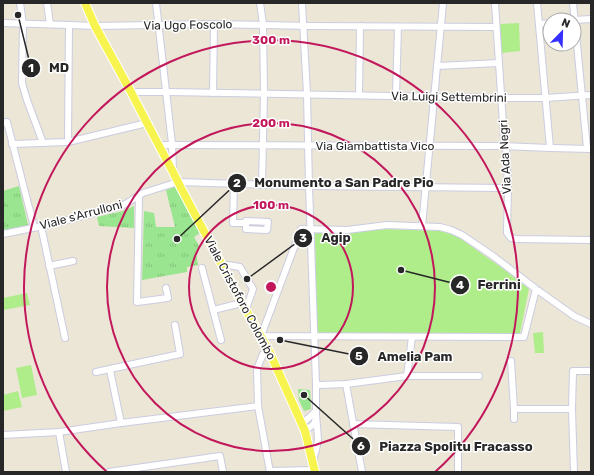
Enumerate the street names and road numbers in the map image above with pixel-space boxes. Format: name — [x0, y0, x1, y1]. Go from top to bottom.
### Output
street label: Via Ugo Foscolo — [143, 17, 233, 33]
street label: Via Luigi Settembrini — [391, 89, 507, 105]
street label: Via Ada Negri — [496, 119, 514, 194]
street label: Via Giambattista Vico — [316, 139, 435, 153]
street label: Viale s'Arrulloni — [38, 197, 124, 233]
street label: Viale Cristoforo Colombo — [201, 234, 279, 362]

